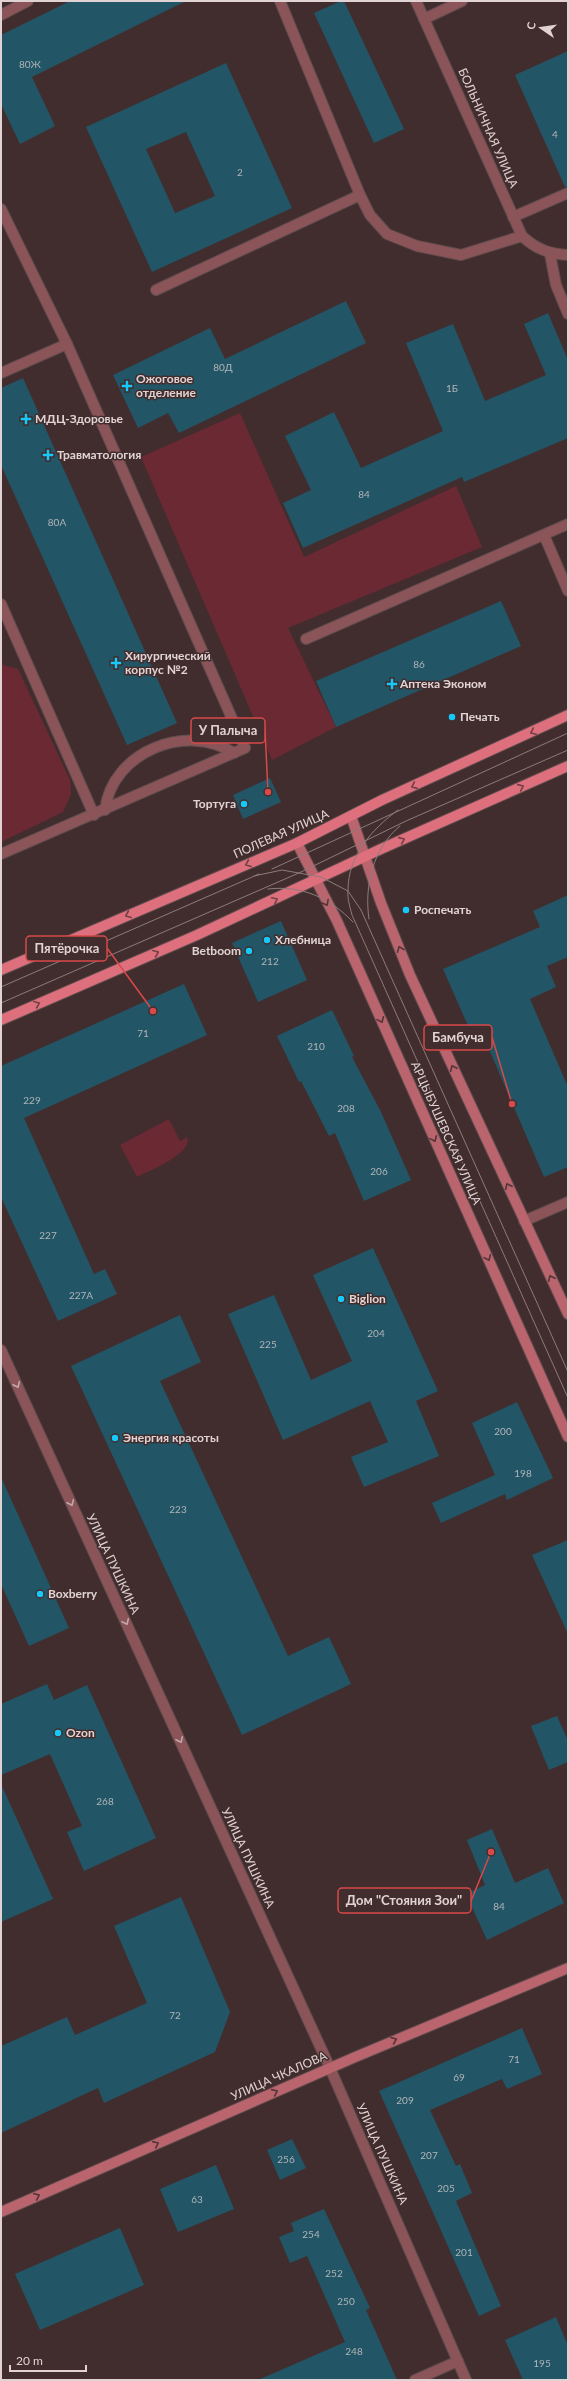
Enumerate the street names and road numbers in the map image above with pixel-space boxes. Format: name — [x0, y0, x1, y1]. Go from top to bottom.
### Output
street label: БОЛЬНИЧНАЯ УЛИЦА — [455, 66, 522, 191]
street label: ПОЛЕВАЯ УЛИЦА — [231, 805, 332, 861]
street label: АРЦЫБУШЕВСКАЯ УЛИЦА — [408, 1059, 485, 1208]
street label: УЛИЦА ПУШКИНА — [84, 1511, 144, 1617]
street label: УЛИЦА ПУШКИНА — [219, 1805, 279, 1911]
street label: УЛИЦА ЧКАЛОВА — [228, 2047, 330, 2103]
street label: УЛИЦА ПУШКИНА — [353, 2101, 412, 2207]

